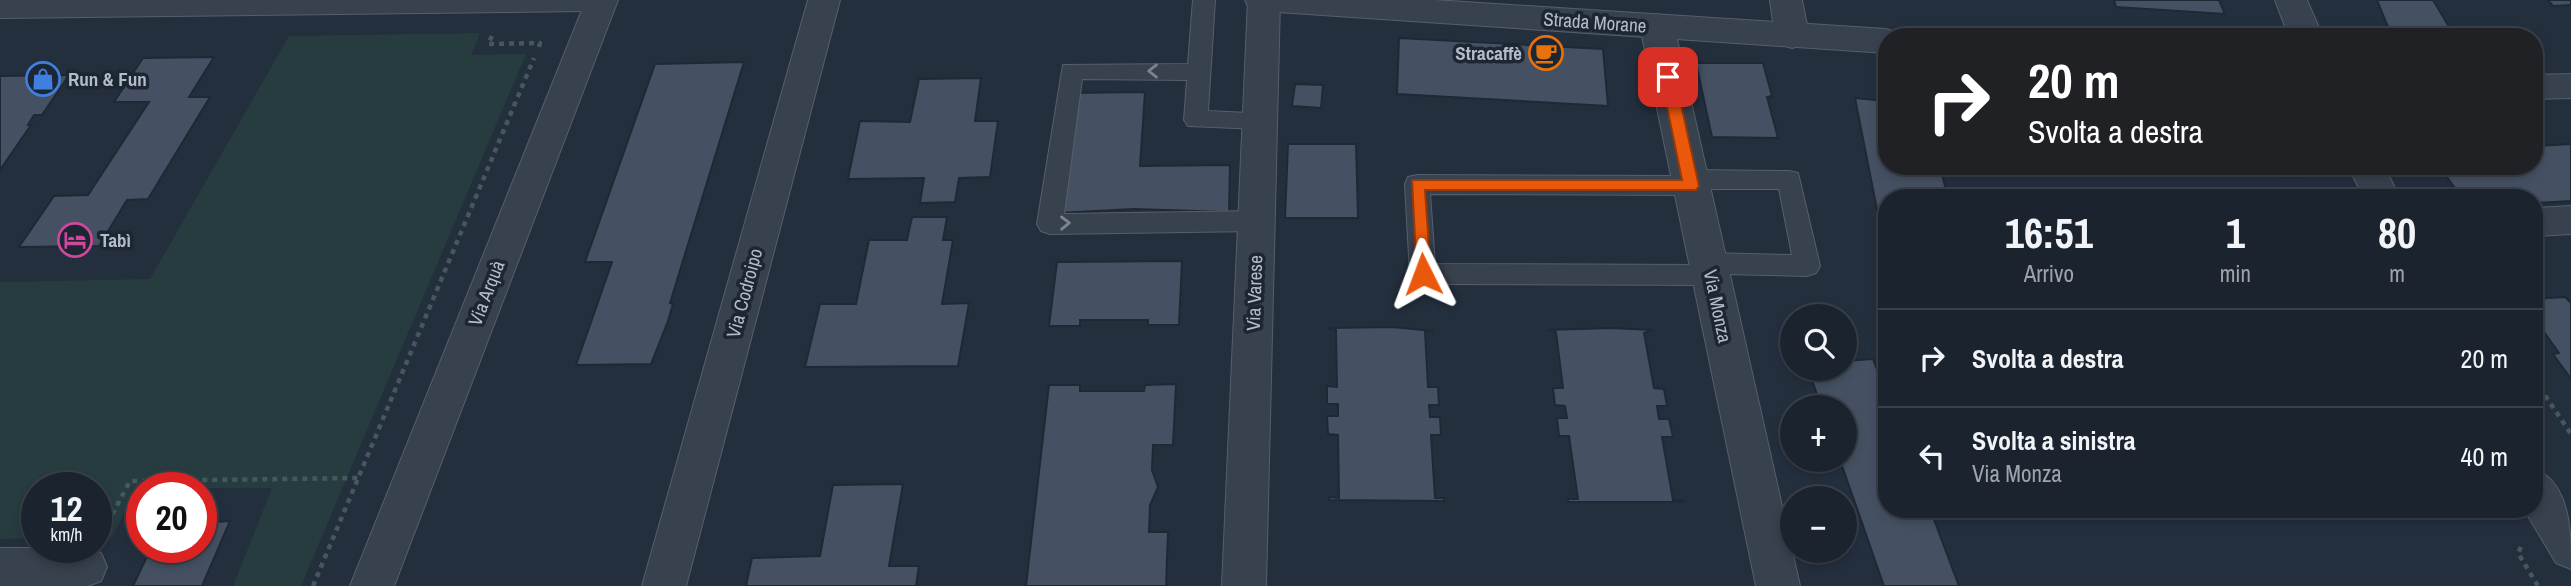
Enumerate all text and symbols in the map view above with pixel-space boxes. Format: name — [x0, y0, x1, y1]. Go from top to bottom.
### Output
street label: Strada Morane — [1543, 5, 1647, 39]
cafe icon: Stracaffè — [1527, 34, 1565, 72]
place label: Stracaffè — [1455, 40, 1522, 66]
pin — [1638, 47, 1698, 107]
text: 20 m — [2028, 47, 2120, 113]
icon: right — [1913, 56, 2004, 147]
icon: arrive — [1649, 58, 1687, 96]
shop icon: Run & Fun — [24, 60, 62, 98]
one-way arrow — [1148, 63, 1158, 79]
place label: Run & Fun — [68, 66, 147, 92]
text: Svolta a destra — [2028, 110, 2203, 153]
text: 16:51 — [2005, 205, 2093, 261]
text: 1 — [2226, 205, 2245, 261]
text: 80 — [2378, 205, 2416, 261]
one-way arrow — [1060, 216, 1071, 231]
hotel icon: Tabì — [56, 221, 94, 259]
place label: Tabì — [100, 227, 131, 253]
position arrow — [1386, 237, 1460, 311]
street label: Via Codroipo — [720, 245, 768, 341]
street label: Via Varese — [1240, 255, 1268, 331]
street label: Via Arquà — [462, 256, 510, 329]
text: Arrivo — [2024, 258, 2074, 289]
text: min — [2220, 258, 2251, 289]
text: m — [2389, 258, 2405, 289]
street label: Via Monza — [1698, 267, 1739, 345]
map controls — [1780, 304, 1857, 563]
button: search — [1780, 304, 1857, 381]
icon: right — [1913, 339, 1951, 377]
text: Svolta a destra — [1972, 341, 2124, 376]
text: 20 m — [2461, 341, 2508, 376]
button: + — [1780, 395, 1857, 472]
text: Svolta a sinistra — [1972, 423, 2136, 458]
icon: left — [1913, 437, 1951, 475]
text: 40 m — [2461, 439, 2508, 474]
text: Via Monza — [1972, 458, 2062, 489]
speed limit sign: 20 — [126, 472, 217, 563]
text: 12 — [51, 485, 82, 532]
button: − — [1780, 486, 1857, 563]
text: km/h — [51, 522, 83, 547]

